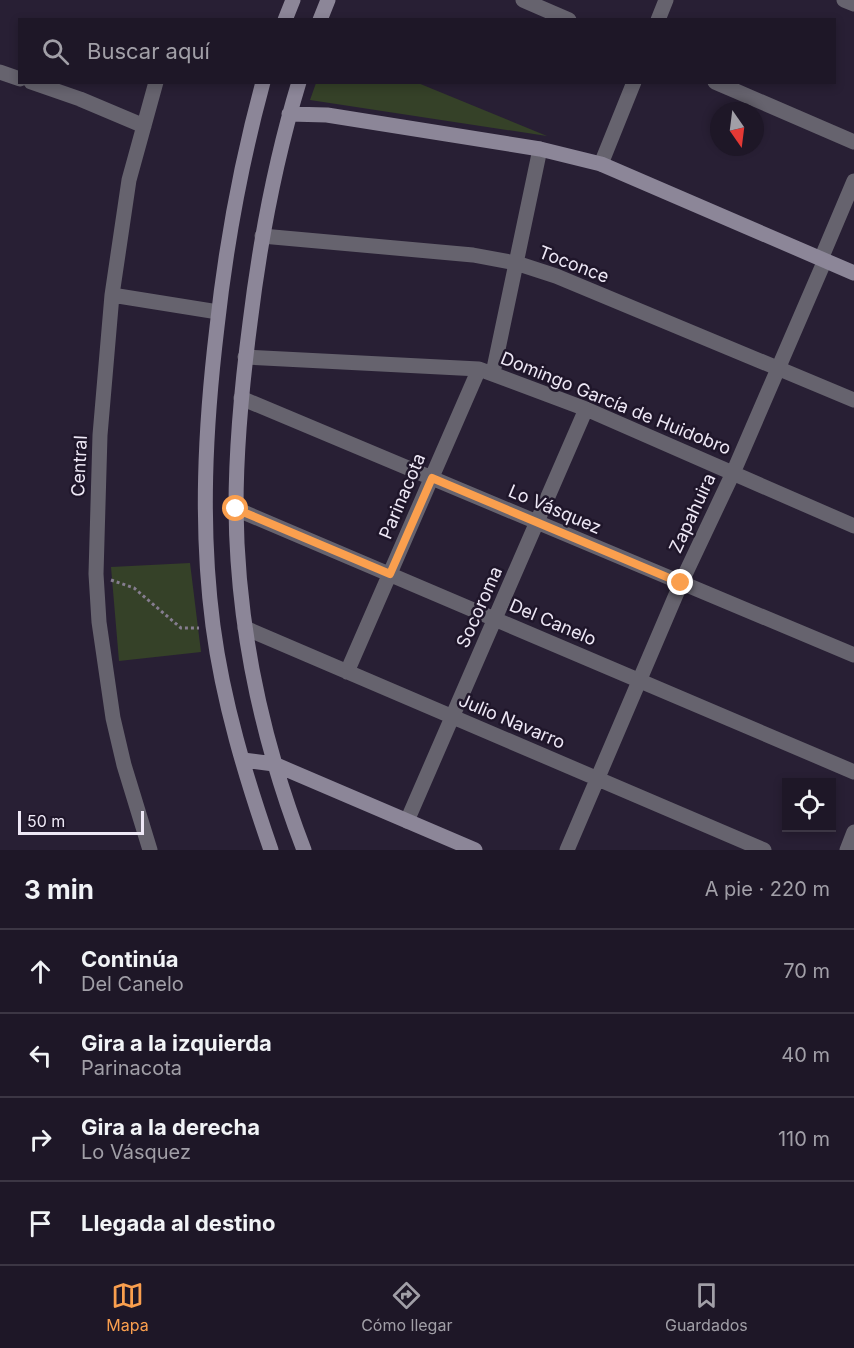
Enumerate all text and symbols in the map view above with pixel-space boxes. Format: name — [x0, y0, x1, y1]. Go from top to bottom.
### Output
search box — [18, 18, 836, 84]
icon: search — [39, 35, 72, 68]
text: Buscar aquí — [87, 38, 210, 64]
north arrow — [710, 102, 764, 156]
street label: Toconce — [536, 241, 612, 287]
street label: Domingo García de Huidobro — [498, 347, 734, 459]
street label: Central — [67, 435, 91, 497]
street label: Parinacota — [375, 450, 429, 542]
street label: Zapahuira — [664, 470, 720, 556]
street label: Lo Vásquez — [505, 480, 605, 538]
route start — [222, 495, 248, 521]
street label: Socoroma — [452, 563, 506, 651]
route end — [667, 569, 693, 595]
street label: Del Canelo — [506, 594, 600, 650]
street label: Julio Navarro — [456, 689, 568, 753]
map controls — [782, 778, 836, 832]
button: locate — [782, 778, 836, 832]
scale bar — [18, 808, 144, 836]
text: 50 m — [27, 811, 65, 831]
text: 3 min — [24, 874, 94, 905]
text: A pie · 220 m — [705, 877, 830, 901]
text: Continúa — [81, 946, 179, 972]
icon: ahead — [24, 955, 57, 988]
text: 70 m — [783, 959, 830, 983]
text: Del Canelo — [81, 972, 184, 996]
text: Gira a la izquierda — [81, 1030, 272, 1056]
icon: left — [24, 1039, 57, 1072]
text: 40 m — [781, 1043, 830, 1067]
text: Parinacota — [81, 1056, 182, 1080]
text: Gira a la derecha — [81, 1114, 260, 1140]
icon: right — [24, 1123, 57, 1156]
text: 110 m — [778, 1127, 830, 1151]
text: Lo Vásquez — [81, 1140, 191, 1164]
icon: arrive — [24, 1207, 57, 1240]
text: Llegada al destino — [81, 1210, 275, 1236]
tab: Mapa — [106, 1279, 149, 1335]
tab: Cómo llegar — [361, 1279, 452, 1335]
tab: Guardados — [665, 1279, 748, 1335]

